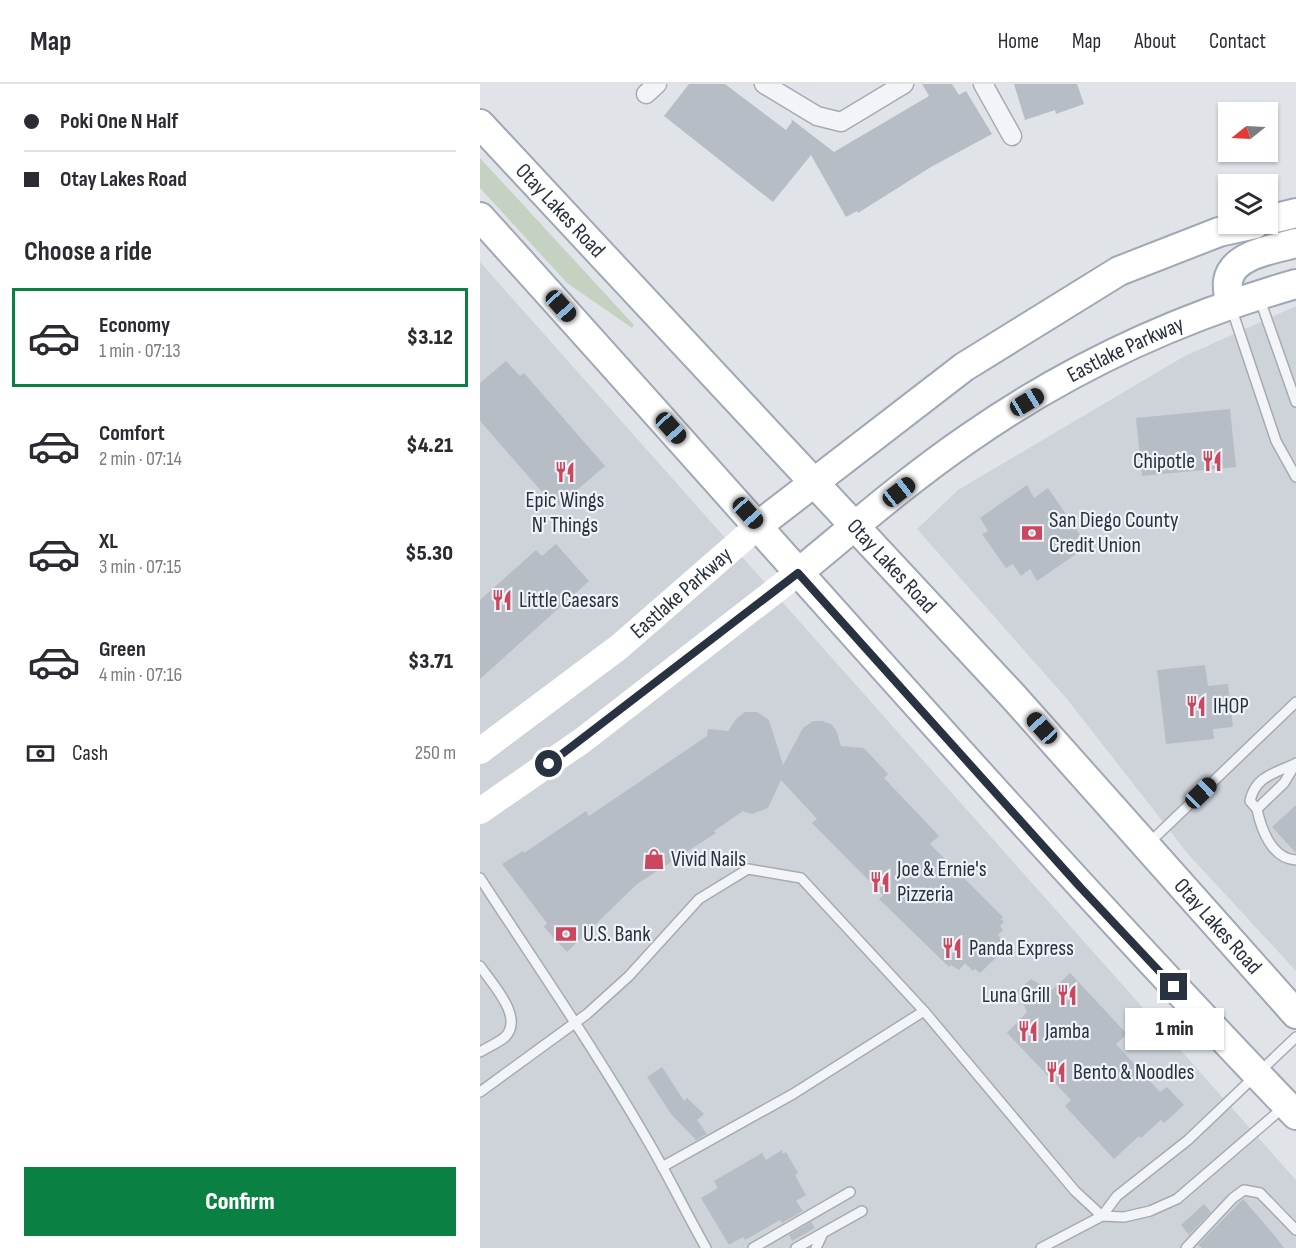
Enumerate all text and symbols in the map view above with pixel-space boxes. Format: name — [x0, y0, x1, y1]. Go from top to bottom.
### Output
text: Map — [30, 25, 71, 58]
text: Home — [998, 29, 1039, 54]
text: Map — [1072, 29, 1101, 54]
text: About — [1134, 29, 1176, 54]
text: Contact — [1209, 29, 1266, 54]
north arrow — [1218, 102, 1278, 162]
map controls — [1218, 102, 1278, 234]
text: Poki One N Half — [60, 108, 178, 135]
street label: Otay Lakes Road — [510, 157, 611, 263]
text: Otay Lakes Road — [60, 166, 187, 193]
button: layers — [1218, 174, 1278, 234]
text: Choose a ride — [24, 236, 152, 268]
car — [542, 287, 580, 325]
street label: Eastlake Parkway — [1062, 310, 1188, 388]
icon: car — [27, 311, 81, 365]
text: Economy — [99, 312, 170, 339]
text: $3.12 — [407, 324, 453, 351]
text: 1 min · 07:13 — [99, 339, 181, 363]
car — [1007, 385, 1047, 419]
car — [652, 409, 690, 447]
icon: car — [27, 419, 81, 473]
text: Comfort — [99, 420, 165, 447]
text: $4.21 — [406, 432, 453, 459]
text: 2 min · 07:14 — [99, 447, 182, 471]
place label: Chipotle — [1133, 448, 1195, 475]
restaurant icon: Chipotle — [1200, 449, 1224, 473]
restaurant icon: Epic Wings N' Things — [553, 460, 577, 484]
car — [879, 474, 919, 510]
place label: Epic Wings N' Things — [525, 487, 605, 539]
car — [729, 494, 767, 532]
place label: San Diego County Credit Union — [1049, 507, 1179, 559]
street label: Otay Lakes Road — [841, 513, 942, 619]
bank icon: San Diego County Credit Union — [1020, 521, 1044, 545]
icon: car — [27, 527, 81, 581]
text: XL — [99, 528, 118, 555]
text: $5.30 — [405, 540, 453, 567]
street label: Eastlake Parkway — [625, 541, 738, 644]
text: 3 min · 07:15 — [99, 555, 182, 579]
place label: Little Caesars — [519, 587, 619, 614]
restaurant icon: Little Caesars — [490, 588, 514, 612]
icon: car — [27, 635, 81, 689]
text: Green — [99, 636, 146, 663]
text: $3.71 — [408, 648, 453, 675]
text: 4 min · 07:16 — [99, 663, 182, 687]
place label: IHOP — [1213, 693, 1249, 720]
restaurant icon: IHOP — [1184, 694, 1208, 718]
car — [1023, 709, 1061, 747]
icon: cash — [24, 737, 57, 770]
text: Cash — [72, 740, 108, 767]
text: 250 m — [415, 741, 456, 765]
route start — [535, 750, 562, 777]
car — [1182, 774, 1220, 812]
place label: Vivid Nails — [671, 846, 746, 873]
shop icon: Vivid Nails — [642, 847, 666, 871]
place label: Joe & Ernie's Pizzeria — [896, 856, 987, 908]
restaurant icon: Joe & Ernie's Pizzeria — [868, 870, 892, 894]
street label: Otay Lakes Road — [1168, 873, 1268, 980]
place label: U.S. Bank — [583, 921, 651, 948]
bank icon: U.S. Bank — [554, 922, 578, 946]
place label: Panda Express — [969, 935, 1074, 962]
restaurant icon: Panda Express — [940, 936, 964, 960]
route end — [1160, 973, 1187, 1000]
place label: Luna Grill — [982, 982, 1050, 1009]
restaurant icon: Luna Grill — [1055, 983, 1079, 1007]
callout: 1 min — [1124, 1008, 1224, 1050]
text: 1 min — [1155, 1017, 1194, 1041]
place label: Jamba — [1044, 1018, 1090, 1045]
restaurant icon: Jamba — [1016, 1019, 1040, 1043]
place label: Bento & Noodles — [1073, 1059, 1195, 1086]
restaurant icon: Bento & Noodles — [1044, 1060, 1068, 1084]
button: Confirm — [24, 1167, 456, 1236]

